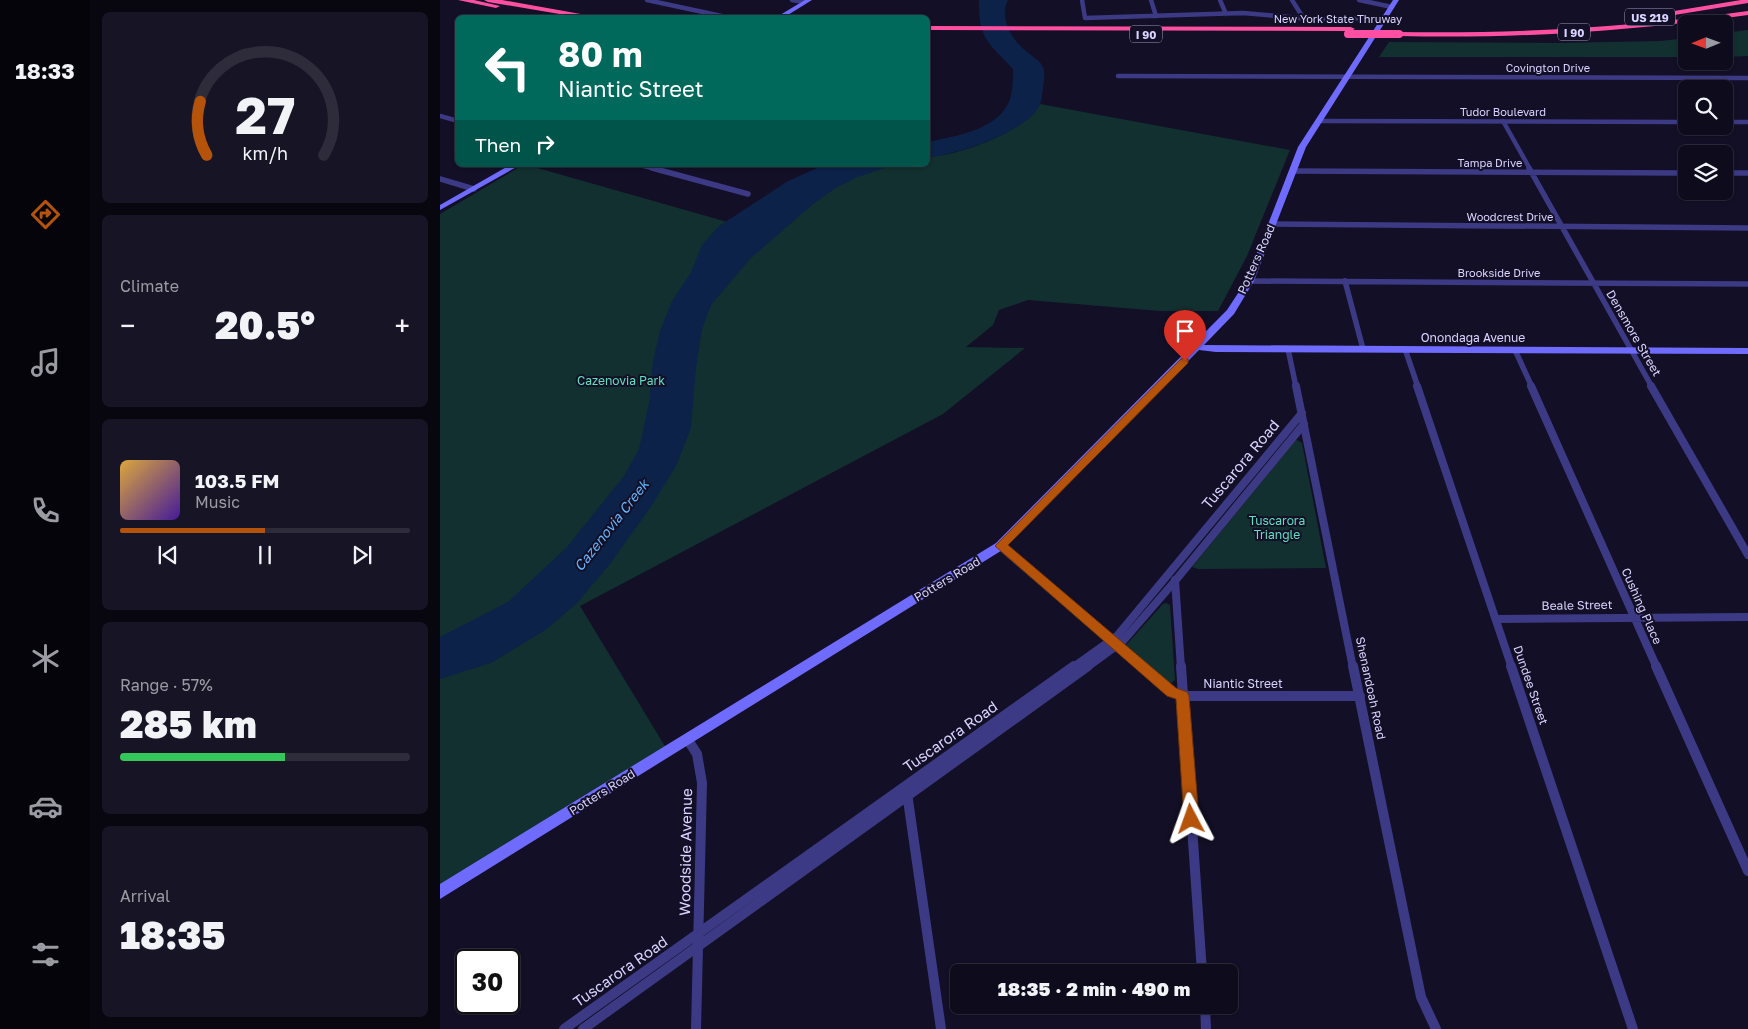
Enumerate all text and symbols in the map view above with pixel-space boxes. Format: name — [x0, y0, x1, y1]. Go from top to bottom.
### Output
road number: US 219 — [1625, 8, 1675, 26]
street label: New York State Thruway — [1274, 12, 1402, 25]
north arrow — [1678, 15, 1732, 70]
map controls — [1678, 15, 1733, 200]
road number: I 90 — [1558, 24, 1590, 41]
road number: I 90 — [1130, 26, 1162, 42]
text: 80 m — [558, 33, 643, 75]
icon: left — [475, 35, 540, 100]
text: 18:33 — [15, 57, 75, 84]
street label: Covington Drive — [1506, 61, 1590, 74]
text: Niantic Street — [558, 75, 704, 102]
button: search — [1678, 80, 1733, 135]
text: 27 — [235, 83, 295, 145]
street label: Tudor Boulevard — [1460, 105, 1546, 118]
icon: right — [531, 130, 559, 158]
text: Then — [475, 133, 521, 156]
text: km/h — [242, 142, 288, 164]
button: layers — [1678, 145, 1733, 200]
street label: Tampa Drive — [1458, 156, 1522, 169]
icon: directions — [28, 197, 63, 232]
street label: Woodcrest Drive — [1467, 210, 1553, 223]
street label: Potters Road — [1234, 222, 1278, 296]
street label: Brookside Drive — [1458, 266, 1540, 279]
text: Climate — [120, 276, 179, 296]
street label: Densmore Street — [1603, 287, 1665, 379]
text: 20.5° — [215, 302, 315, 347]
text: − — [120, 309, 135, 342]
text: + — [395, 309, 410, 342]
pin — [1164, 310, 1206, 361]
icon: arrive — [1171, 317, 1199, 345]
street label: Onondaga Avenue — [1421, 330, 1525, 345]
icon: music — [28, 345, 63, 380]
park label: Cazenovia Park — [577, 373, 665, 388]
street label: Tuscarora Road — [1197, 416, 1283, 512]
text: 103.5 FM — [195, 469, 279, 492]
water label: Cazenovia Creek — [570, 474, 653, 574]
text: Music — [195, 492, 240, 512]
icon: phone — [28, 493, 63, 528]
park label: Tuscarora Triangle — [1249, 513, 1305, 542]
icon: previous — [154, 541, 182, 569]
icon: pause — [251, 541, 279, 569]
icon: next — [348, 541, 376, 569]
street label: Potters Road — [911, 553, 983, 605]
street label: Cushing Place — [1618, 565, 1666, 647]
street label: Beale Street — [1541, 597, 1613, 613]
street label: Shenandoah Road — [1353, 635, 1389, 741]
icon: climate — [28, 641, 63, 676]
street label: Dundee Street — [1510, 643, 1552, 727]
text: Range · 57% — [120, 675, 213, 695]
street label: Niantic Street — [1203, 676, 1283, 691]
street label: Tuscarora Road — [899, 697, 1001, 775]
text: 285 km — [120, 701, 257, 746]
street label: Potters Road — [566, 766, 638, 818]
street label: Woodside Avenue — [675, 788, 695, 916]
icon: car — [28, 789, 63, 824]
position arrow — [1164, 792, 1216, 844]
text: Arrival — [120, 886, 170, 906]
text: 18:35 — [120, 912, 225, 957]
street label: Tuscarora Road — [569, 932, 671, 1010]
icon: filters — [28, 937, 63, 972]
speed limit sign: 30 — [455, 949, 520, 1014]
text: 18:35 · 2 min · 490 m — [998, 977, 1190, 1000]

